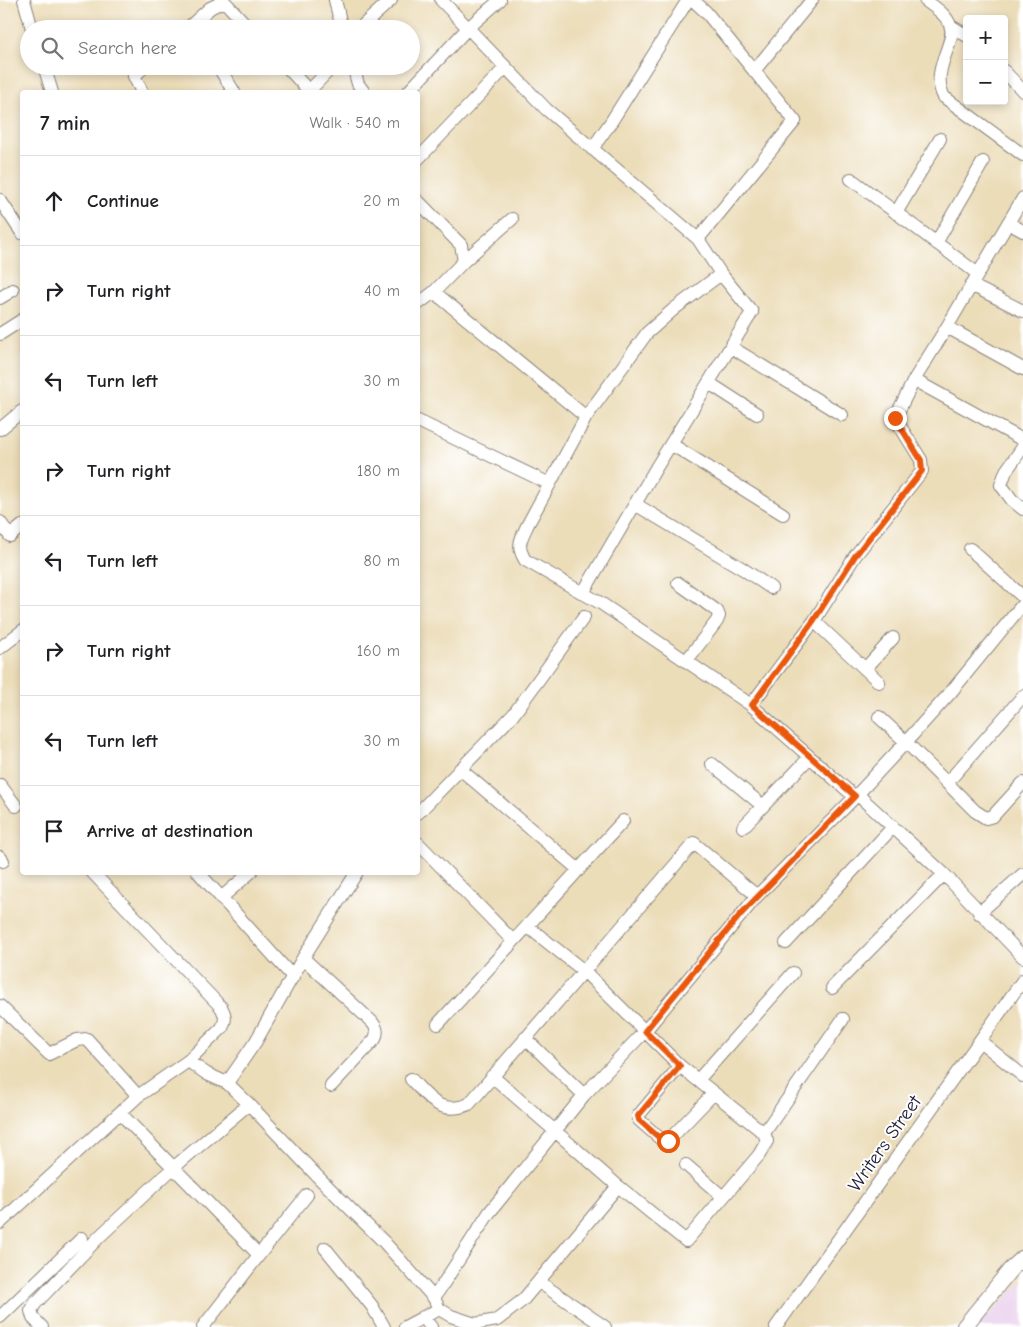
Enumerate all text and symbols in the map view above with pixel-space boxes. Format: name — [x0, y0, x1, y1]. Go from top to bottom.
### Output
map controls — [963, 15, 1008, 105]
button: + — [963, 15, 1008, 60]
search box — [20, 20, 420, 75]
icon: search — [38, 34, 66, 62]
text: Search here — [78, 37, 177, 59]
button: − — [963, 60, 1008, 105]
text: 7 min — [40, 111, 90, 135]
text: Walk · 540 m — [309, 114, 400, 132]
icon: ahead — [40, 187, 68, 215]
text: Continue — [87, 190, 159, 212]
text: 20 m — [363, 192, 400, 210]
icon: right — [40, 277, 68, 305]
text: Turn right — [87, 280, 171, 302]
text: 40 m — [364, 282, 400, 300]
icon: left — [40, 367, 68, 395]
text: Turn left — [87, 370, 158, 392]
text: 30 m — [364, 372, 400, 390]
route end — [884, 407, 907, 430]
icon: right — [40, 457, 68, 485]
text: Turn right — [87, 460, 171, 482]
text: 180 m — [357, 462, 400, 480]
icon: left — [40, 547, 68, 575]
text: Turn left — [87, 550, 158, 572]
text: 80 m — [363, 552, 400, 570]
icon: right — [40, 637, 68, 665]
text: Turn right — [87, 640, 171, 662]
text: 160 m — [357, 642, 400, 660]
icon: left — [40, 727, 68, 755]
text: Turn left — [87, 730, 158, 752]
text: 30 m — [364, 732, 400, 750]
icon: arrive — [40, 817, 68, 845]
text: Arrive at destination — [87, 820, 253, 842]
street label: Writers Street — [844, 1091, 926, 1196]
route start — [657, 1130, 680, 1153]

